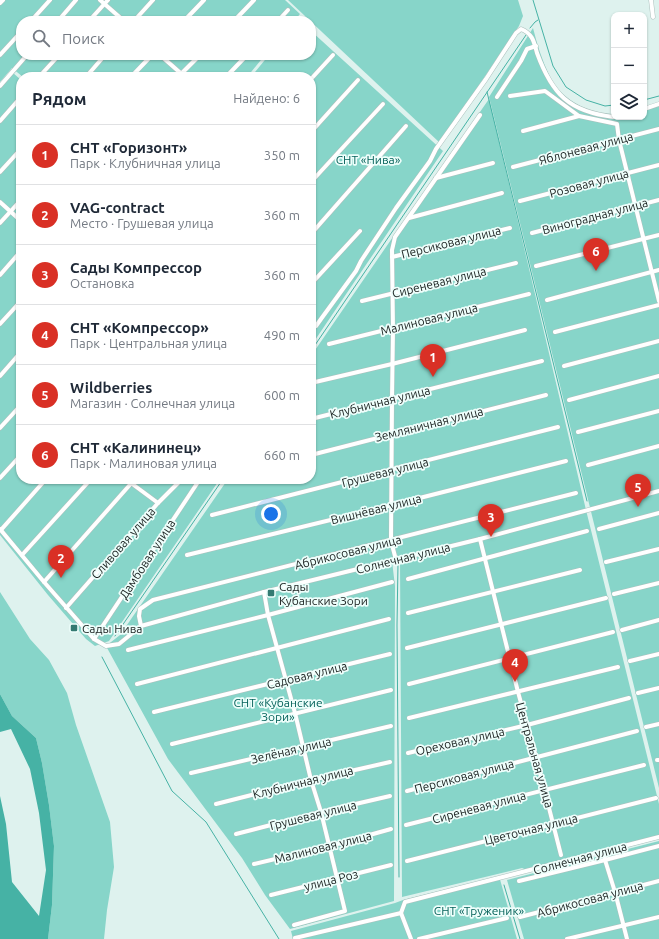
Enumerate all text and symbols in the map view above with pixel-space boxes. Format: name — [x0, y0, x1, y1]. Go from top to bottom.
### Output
map controls — [611, 12, 647, 120]
button: + — [611, 12, 647, 48]
search box — [16, 16, 316, 60]
icon: search — [30, 27, 52, 49]
text: Поиск — [62, 30, 105, 47]
button: − — [611, 48, 647, 84]
button: layers — [611, 84, 647, 120]
text: Рядом — [32, 89, 87, 108]
text: Найдено: 6 — [233, 91, 300, 105]
street label: Яблоневая улица — [537, 129, 635, 167]
text: СНТ «Горизонт» — [70, 139, 187, 156]
text: 1 — [41, 148, 49, 162]
text: 350 m — [264, 148, 300, 162]
park label: СНТ «Нива» — [336, 153, 401, 166]
text: Парк · Клубничная улица — [70, 156, 221, 170]
street label: Розовая улица — [548, 166, 630, 200]
street label: Виноградная улица — [541, 196, 649, 236]
text: VAG-contract — [70, 199, 165, 216]
text: 2 — [41, 208, 49, 222]
text: 360 m — [264, 208, 300, 222]
text: Место · Грушевая улица — [70, 216, 214, 230]
street label: Персиковая улица — [400, 223, 502, 261]
pin: 6 — [583, 238, 609, 271]
text: Сады Компрессор — [70, 259, 202, 276]
street label: Сиреневая улица — [391, 264, 487, 300]
text: 3 — [41, 268, 49, 282]
text: 360 m — [264, 268, 300, 282]
text: Остановка — [70, 276, 135, 290]
street label: Малиновая улица — [379, 301, 479, 337]
text: СНТ «Компрессор» — [70, 319, 209, 336]
text: 4 — [41, 328, 49, 342]
text: 490 m — [264, 328, 300, 342]
text: Парк · Центральная улица — [70, 336, 227, 350]
pin: 1 — [420, 344, 446, 377]
text: Wildberries — [70, 379, 152, 396]
street label: Клубничная улица — [328, 383, 432, 421]
text: 5 — [41, 388, 49, 402]
text: 600 m — [264, 388, 300, 402]
text: Магазин · Солнечная улица — [70, 396, 235, 410]
street label: Земляничная улица — [373, 404, 485, 444]
text: СНТ «Калининец» — [70, 439, 201, 456]
text: 6 — [41, 448, 49, 462]
text: 660 m — [264, 448, 300, 462]
street label: Грушевая улица — [340, 455, 430, 489]
text: Парк · Малиновая улица — [70, 456, 217, 470]
pin: 5 — [625, 474, 651, 507]
street label: Вишнёвая улица — [329, 491, 423, 527]
your location — [261, 504, 281, 524]
pin: 3 — [478, 504, 504, 537]
street label: Сливовая улица — [89, 505, 157, 581]
street label: Дамбовая улица — [116, 517, 178, 601]
street label: Абрикосовая улица — [293, 532, 403, 572]
street label: Солнечная улица — [355, 540, 451, 576]
pin: 2 — [48, 545, 74, 578]
place label: Сады Кубанские Зори — [279, 580, 368, 607]
marker: Сады Кубанские Зори — [266, 588, 276, 598]
place label: Сады Нива — [82, 622, 143, 635]
marker: Сады Нива — [69, 623, 79, 633]
pin: 4 — [502, 649, 528, 682]
street label: Садовая улица — [265, 659, 349, 691]
park label: СНТ «Кубанские Зори» — [233, 696, 323, 723]
street label: Центральная улица — [514, 701, 556, 809]
street label: Ореховая улица — [414, 724, 506, 758]
street label: Зелёная улица — [249, 734, 333, 766]
street label: Персиковая улица — [413, 756, 515, 796]
street label: Клубничная улица — [251, 763, 355, 801]
street label: Сиреневая улица — [431, 788, 527, 826]
street label: Грушевая улица — [268, 798, 358, 832]
street label: Цветочная улица — [483, 811, 579, 847]
street label: Малиновая улица — [273, 829, 373, 865]
street label: Солнечная улица — [532, 839, 628, 877]
street label: улица Роз — [303, 867, 360, 893]
street label: Абрикосовая улица — [536, 879, 644, 919]
park label: СНТ «Труженик» — [434, 904, 525, 917]

